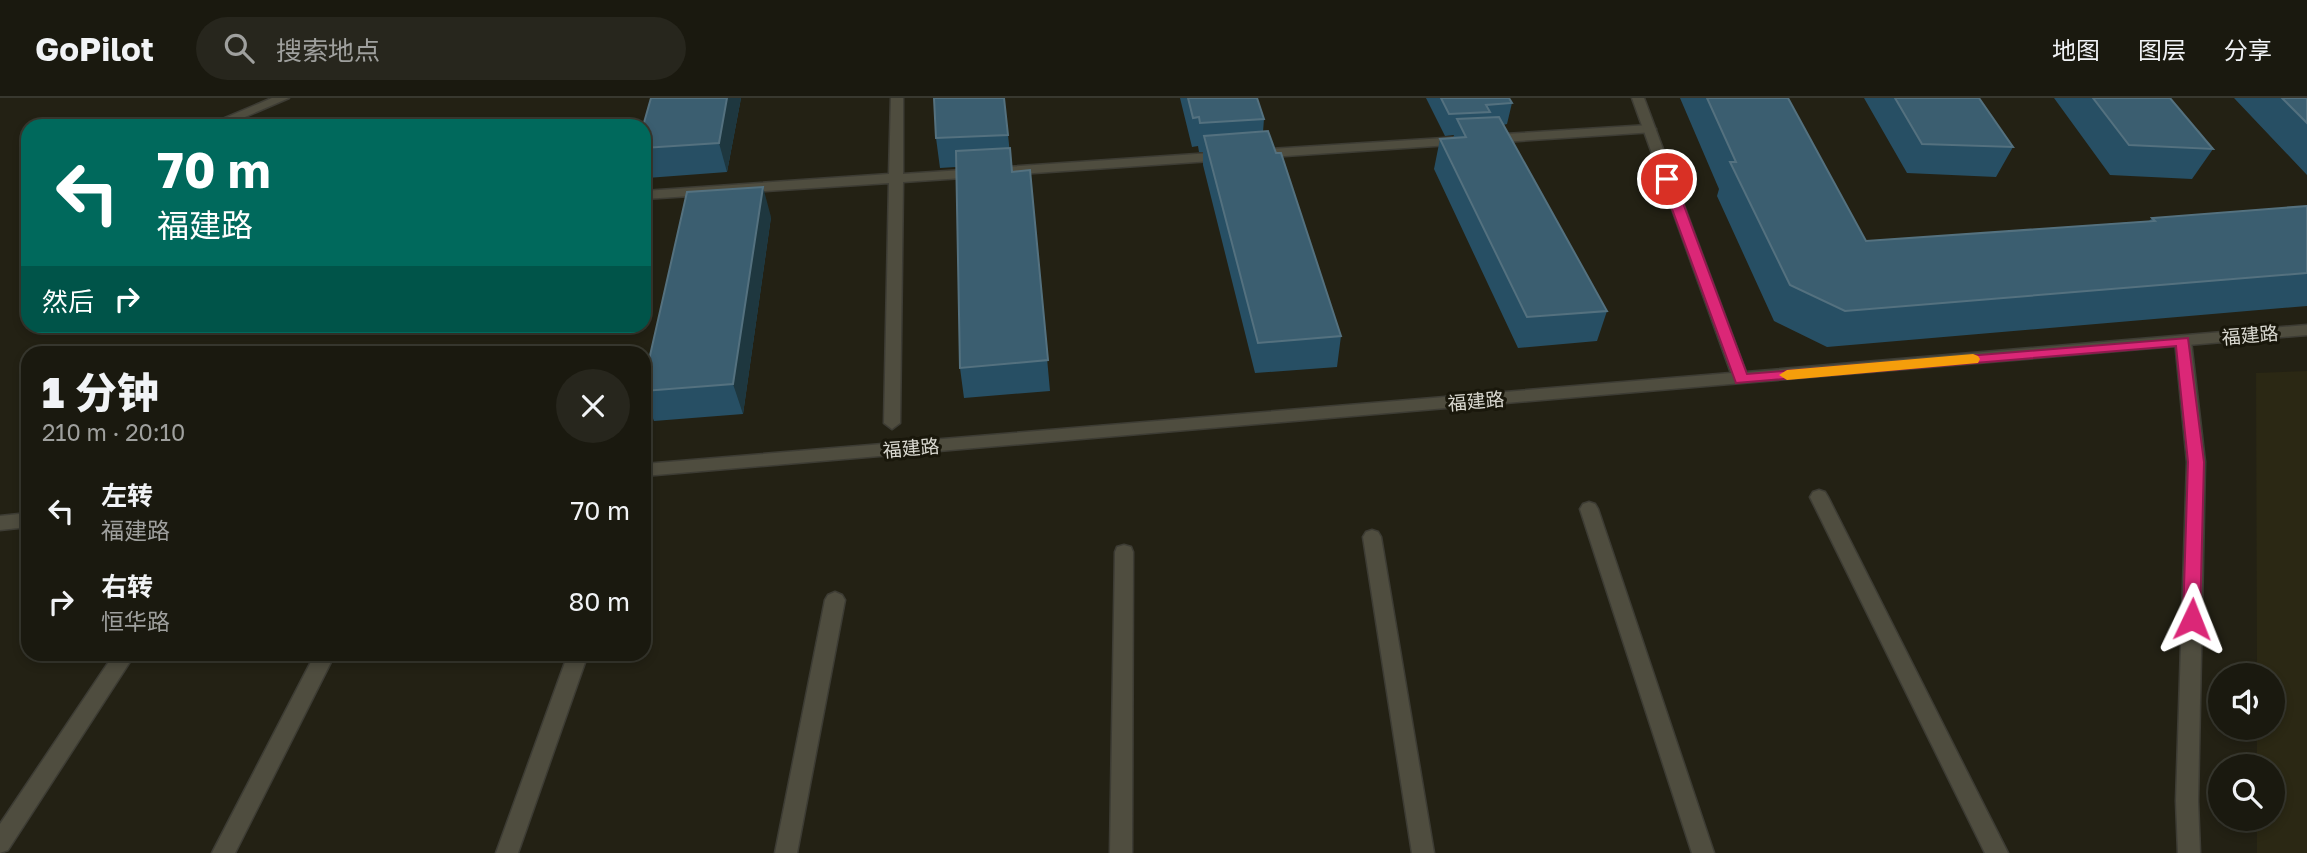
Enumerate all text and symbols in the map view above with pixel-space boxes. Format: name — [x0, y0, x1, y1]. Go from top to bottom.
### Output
search box — [196, 17, 686, 80]
text: GoPilot — [35, 29, 154, 68]
icon: search — [220, 29, 258, 67]
text: 搜索地点 — [276, 35, 380, 66]
text: 地图 — [2052, 35, 2100, 64]
text: 图层 — [2138, 35, 2186, 64]
text: 分享 — [2224, 35, 2272, 64]
text: 70 m — [157, 140, 271, 199]
icon: left — [42, 147, 133, 238]
pin — [1637, 149, 1697, 209]
icon: arrive — [1648, 160, 1686, 198]
text: 福建路 — [157, 206, 253, 244]
icon: right — [108, 280, 146, 318]
text: 然后 — [42, 286, 94, 317]
street label: 福建路 — [2221, 321, 2279, 348]
text: 1 分钟 — [42, 367, 159, 417]
button: close — [556, 369, 630, 443]
street label: 福建路 — [1447, 387, 1505, 414]
text: 210 m · 20:10 — [42, 418, 185, 446]
street label: 福建路 — [882, 434, 940, 461]
text: 左转 — [101, 480, 153, 511]
icon: left — [42, 492, 80, 530]
text: 70 m — [571, 495, 630, 526]
text: 福建路 — [101, 516, 170, 544]
text: 右转 — [101, 571, 153, 602]
position arrow — [2155, 582, 2229, 656]
icon: right — [42, 583, 80, 621]
text: 80 m — [569, 586, 630, 617]
text: 恒华路 — [101, 607, 170, 635]
map controls — [2208, 663, 2285, 831]
button: sound — [2208, 663, 2285, 740]
button: search — [2208, 754, 2285, 831]

